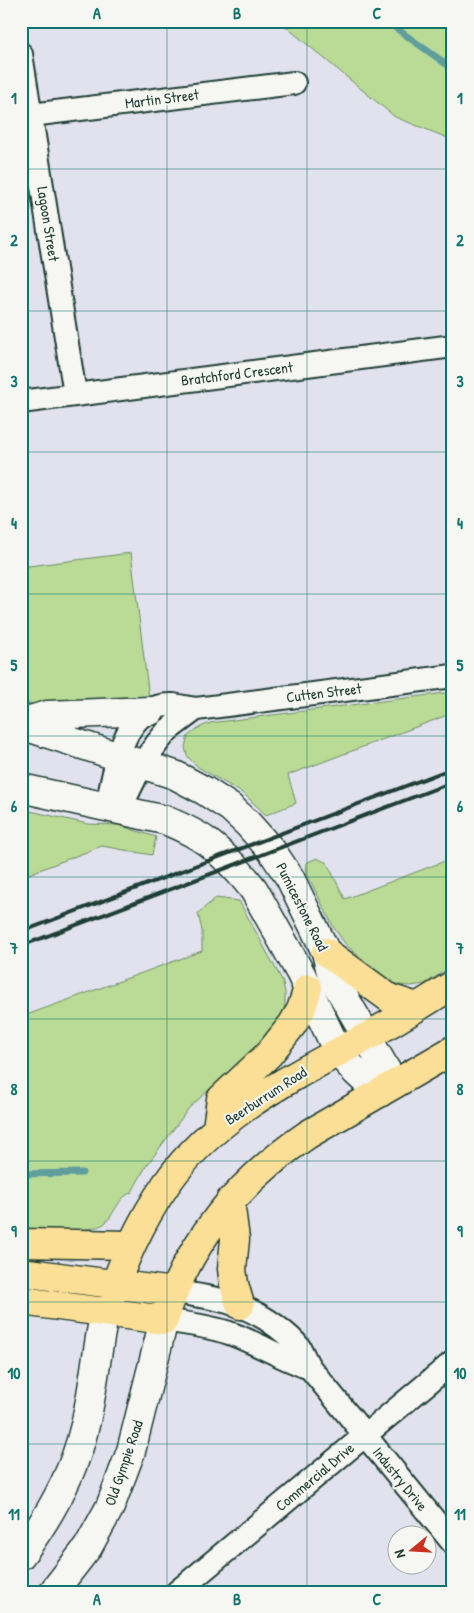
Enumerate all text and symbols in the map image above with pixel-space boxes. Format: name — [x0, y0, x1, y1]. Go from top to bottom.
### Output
text: A — [93, 2, 101, 24]
text: B — [233, 2, 241, 24]
text: C — [373, 2, 382, 24]
street label: Martin Street — [124, 83, 201, 113]
text: 1 — [11, 87, 17, 109]
text: 1 — [457, 87, 463, 109]
street label: Lagoon Street — [32, 185, 65, 264]
text: 2 — [10, 229, 18, 251]
text: 2 — [456, 229, 464, 251]
street label: Bratchford Crescent — [180, 356, 295, 391]
text: 3 — [10, 370, 18, 392]
text: 3 — [456, 370, 464, 392]
text: 4 — [11, 512, 17, 534]
text: 4 — [457, 512, 463, 534]
text: 5 — [11, 654, 18, 676]
text: 5 — [457, 654, 464, 676]
street label: Cutten Street — [285, 677, 364, 708]
text: 6 — [11, 795, 18, 817]
text: 6 — [457, 795, 464, 817]
street label: Pumicestone Road — [271, 859, 334, 955]
text: 7 — [9, 937, 18, 959]
text: 7 — [455, 937, 464, 959]
street label: Beerburrum Road — [221, 1061, 311, 1130]
text: 8 — [11, 1078, 18, 1100]
text: 8 — [457, 1078, 464, 1100]
text: 9 — [11, 1220, 17, 1242]
text: 9 — [457, 1220, 463, 1242]
text: 10 — [8, 1362, 20, 1384]
text: 10 — [454, 1362, 466, 1384]
street label: Old Gympie Road — [99, 1417, 148, 1508]
street label: Commercial Drive — [271, 1437, 359, 1516]
street label: Industry Drive — [368, 1442, 433, 1515]
text: 11 — [8, 1503, 20, 1525]
text: 11 — [454, 1503, 466, 1525]
north arrow — [386, 1526, 436, 1576]
text: N — [389, 1547, 409, 1561]
text: A — [93, 1588, 101, 1610]
text: B — [233, 1588, 241, 1610]
text: C — [373, 1588, 382, 1610]

